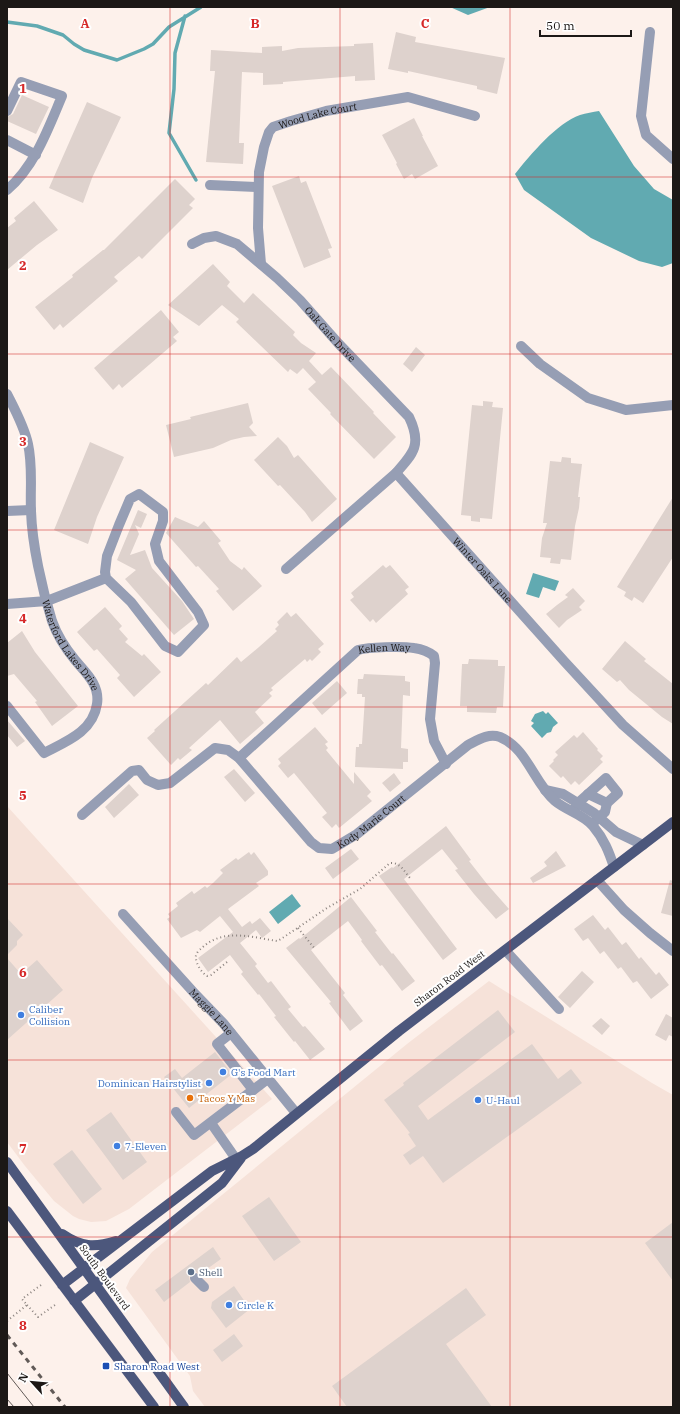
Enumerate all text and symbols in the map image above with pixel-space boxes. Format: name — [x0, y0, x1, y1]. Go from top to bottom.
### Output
scale bar — [540, 12, 631, 38]
text: A — [80, 15, 90, 32]
text: B — [250, 15, 260, 32]
text: C — [421, 15, 430, 32]
text: 50 m — [546, 18, 575, 33]
text: 1 — [19, 80, 27, 97]
street label: Wood Lake Court — [277, 100, 358, 132]
text: 2 — [19, 257, 27, 274]
street label: Oak Gate Drive — [302, 304, 358, 365]
text: 3 — [19, 433, 27, 450]
street label: Winter Oaks Lane — [450, 535, 515, 606]
street label: Waterford Lakes Drive — [39, 598, 102, 693]
text: 4 — [19, 610, 27, 627]
street label: Kellen Way — [357, 641, 411, 657]
text: 5 — [19, 787, 27, 804]
street label: Kody Marie Court — [335, 792, 408, 852]
street label: Sharon Road West — [411, 947, 488, 1009]
text: 6 — [19, 964, 27, 981]
street label: Maggie Lane — [186, 986, 236, 1038]
place label: Caliber Collision — [29, 1003, 71, 1028]
marker: Caliber Collision — [16, 1010, 26, 1020]
place label: G's Food Mart — [231, 1066, 296, 1079]
marker: G's Food Mart — [218, 1067, 228, 1077]
place label: Dominican Hairstylist — [98, 1077, 201, 1090]
marker: Dominican Hairstylist — [204, 1078, 214, 1088]
place label: Tacos Y Mas — [198, 1092, 255, 1105]
marker: Tacos Y Mas — [185, 1093, 195, 1103]
place label: U-Haul — [486, 1094, 520, 1107]
marker: U-Haul — [473, 1095, 483, 1105]
text: 7 — [19, 1140, 27, 1157]
place label: 7-Eleven — [125, 1140, 167, 1153]
marker: 7-Eleven — [112, 1141, 122, 1151]
street label: South Boulevard — [76, 1242, 133, 1313]
place label: Shell — [199, 1266, 222, 1279]
marker: Shell — [186, 1267, 196, 1277]
place label: Circle K — [237, 1299, 274, 1312]
marker: Circle K — [224, 1300, 234, 1310]
text: 8 — [19, 1317, 27, 1334]
place label: Sharon Road West — [114, 1360, 200, 1373]
marker: Sharon Road West — [101, 1361, 111, 1371]
north arrow — [12, 1362, 52, 1402]
text: N — [15, 1370, 31, 1385]

